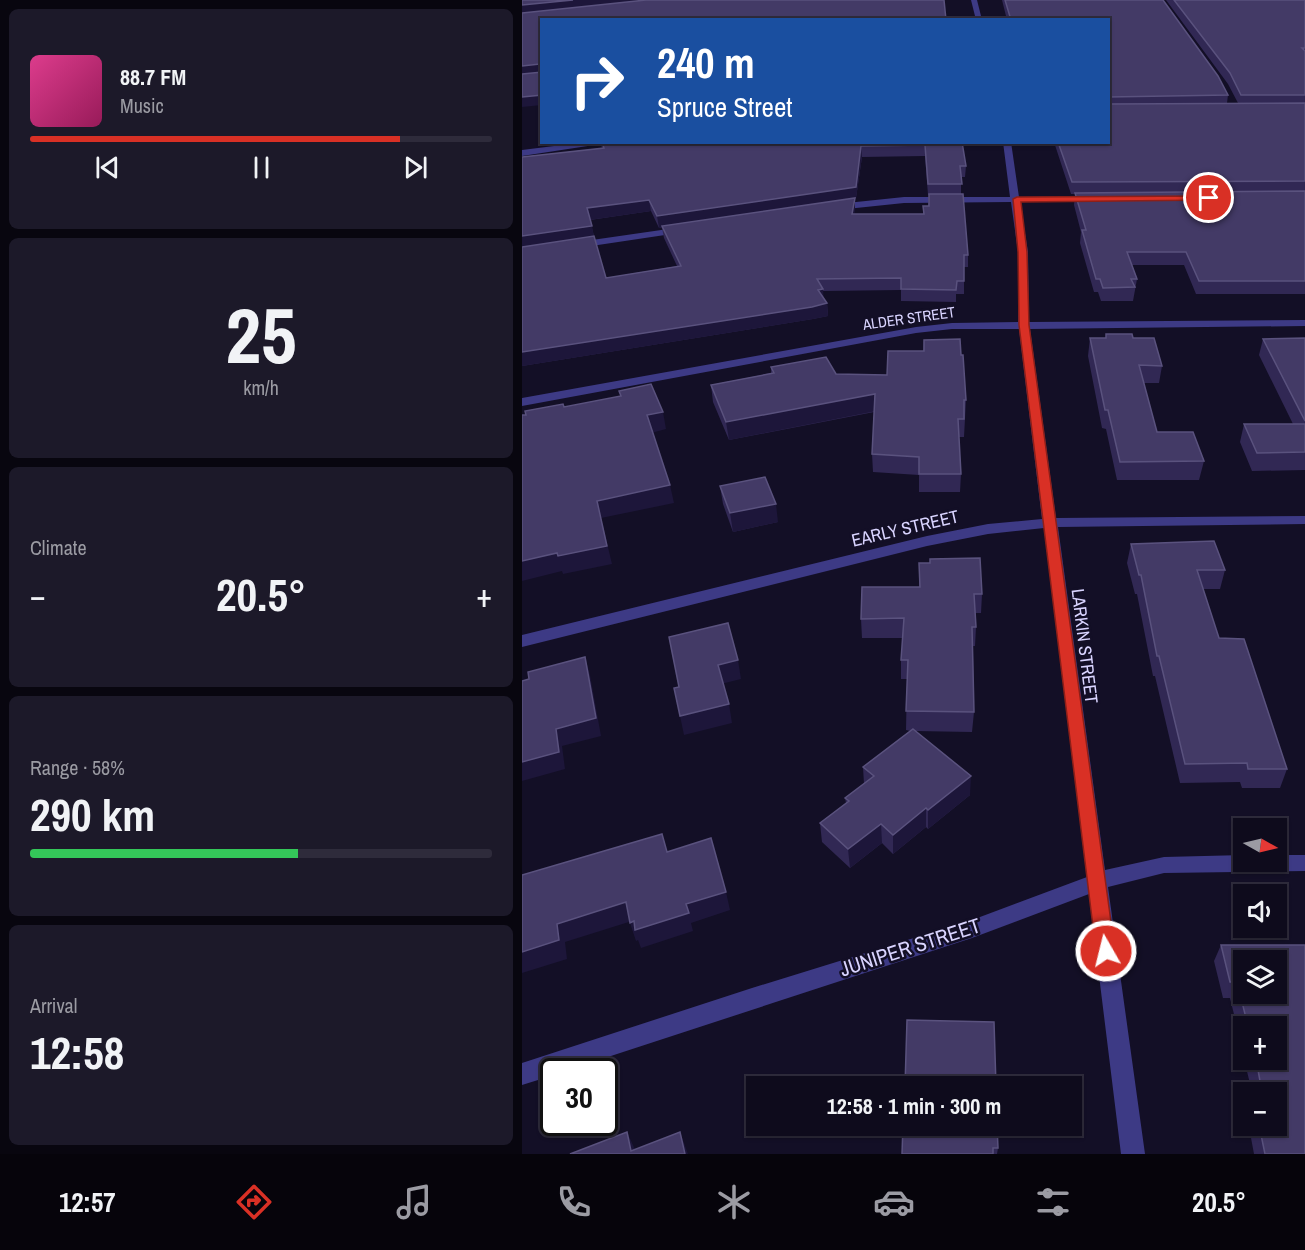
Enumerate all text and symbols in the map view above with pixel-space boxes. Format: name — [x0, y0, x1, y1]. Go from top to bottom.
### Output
text: 240 m — [657, 35, 755, 91]
icon: right — [558, 42, 636, 120]
text: 88.7 FM — [120, 62, 186, 92]
text: Spruce Street — [657, 89, 792, 125]
text: Music — [120, 92, 164, 119]
icon: previous — [91, 151, 124, 184]
icon: pause — [245, 151, 278, 184]
icon: next — [399, 151, 432, 184]
pin — [1183, 172, 1234, 223]
icon: arrive — [1192, 181, 1225, 214]
text: 25 — [225, 282, 297, 387]
street label: ALDER STREET — [861, 301, 957, 335]
text: km/h — [243, 374, 279, 401]
street label: EARLY STREET — [849, 504, 961, 552]
text: Climate — [30, 534, 87, 561]
text: 20.5° — [216, 564, 306, 625]
text: − — [30, 573, 46, 617]
text: + — [476, 573, 492, 617]
street label: LARKIN STREET — [1066, 587, 1104, 705]
text: Range · 58% — [30, 754, 125, 781]
text: 290 km — [30, 784, 155, 845]
north arrow — [1233, 818, 1287, 872]
map controls — [1233, 818, 1287, 1136]
button: sound — [1233, 884, 1287, 938]
street label: JUNIPER STREET — [836, 910, 985, 983]
position arrow — [1074, 919, 1138, 983]
button: layers — [1233, 950, 1287, 1004]
text: Arrival — [30, 992, 77, 1019]
button: + — [1233, 1016, 1287, 1070]
text: 12:58 — [30, 1022, 124, 1083]
speed limit sign: 30 — [540, 1058, 618, 1136]
button: − — [1233, 1082, 1287, 1136]
text: 12:58 · 1 min · 300 m — [827, 1091, 1001, 1121]
icon: directions — [233, 1181, 275, 1223]
icon: music — [393, 1181, 435, 1223]
icon: phone — [553, 1181, 595, 1223]
icon: climate — [713, 1181, 755, 1223]
icon: car — [873, 1181, 915, 1223]
icon: filters — [1032, 1181, 1074, 1223]
text: 12:57 — [59, 1184, 116, 1220]
text: 20.5° — [1192, 1184, 1246, 1220]

